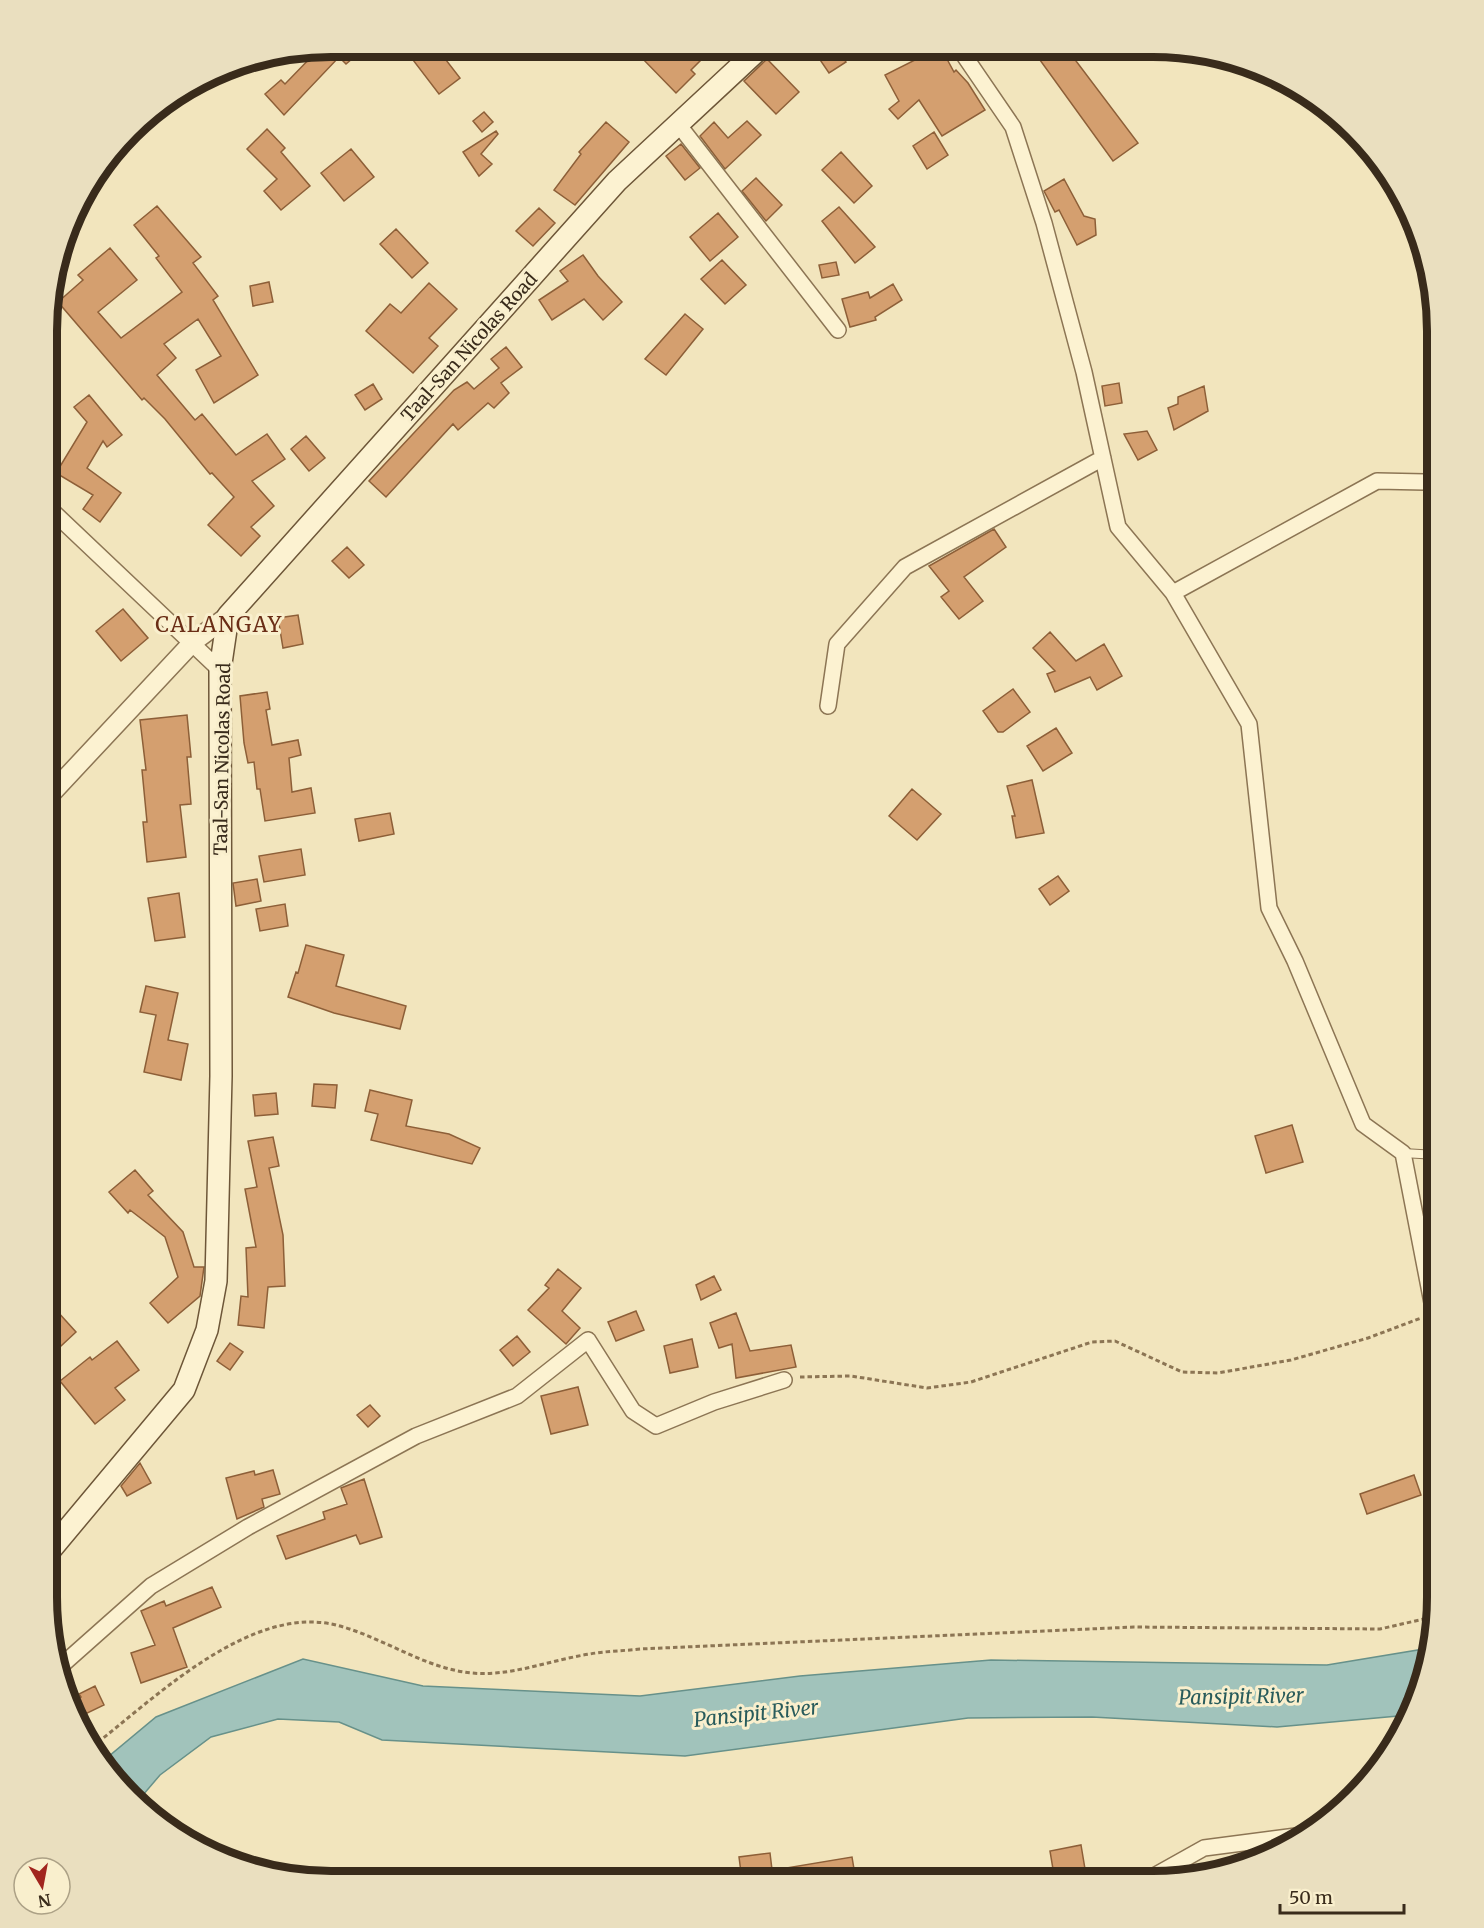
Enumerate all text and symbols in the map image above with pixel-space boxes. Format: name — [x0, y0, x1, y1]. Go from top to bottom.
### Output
street label: Taal-San Nicolas Road — [396, 268, 542, 426]
district label: CALANGAY — [155, 611, 283, 638]
street label: Taal-San Nicolas Road — [209, 662, 235, 855]
water label: Pansipit River — [1178, 1682, 1305, 1710]
water label: Pansipit River — [692, 1694, 821, 1732]
north arrow — [12, 1856, 72, 1916]
scale bar — [1280, 1877, 1404, 1915]
text: 50 m — [1289, 1886, 1333, 1909]
text: N — [36, 1890, 53, 1912]

